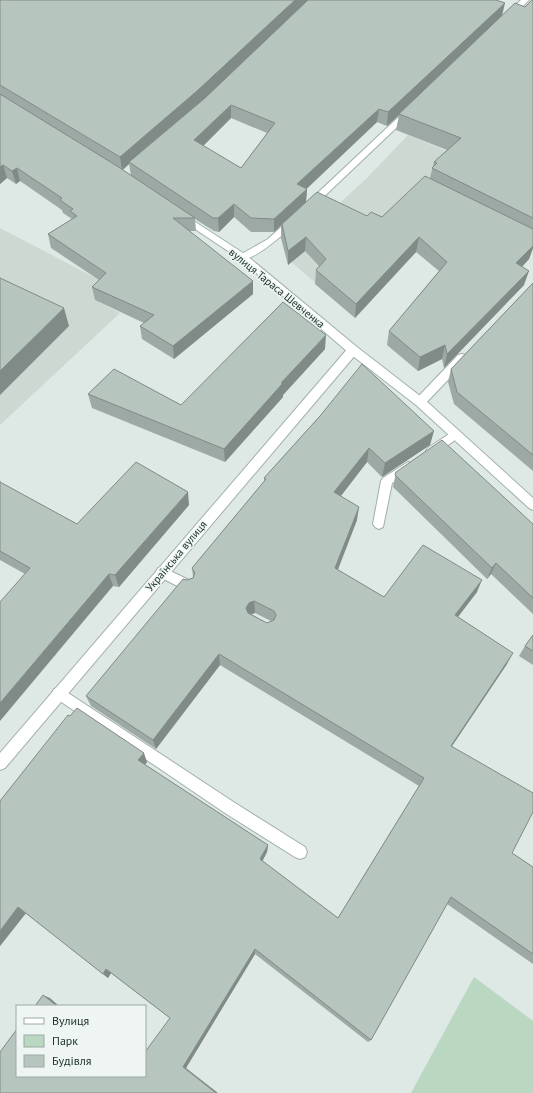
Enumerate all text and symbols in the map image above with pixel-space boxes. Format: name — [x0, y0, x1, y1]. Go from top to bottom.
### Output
street label: вулиця Тараса Шевченка — [226, 245, 328, 331]
street label: Українська вулиця — [142, 518, 210, 594]
legend — [16, 1005, 146, 1077]
text: Вулиця — [52, 1013, 89, 1028]
text: Парк — [52, 1033, 78, 1048]
text: Будівля — [52, 1053, 91, 1068]

